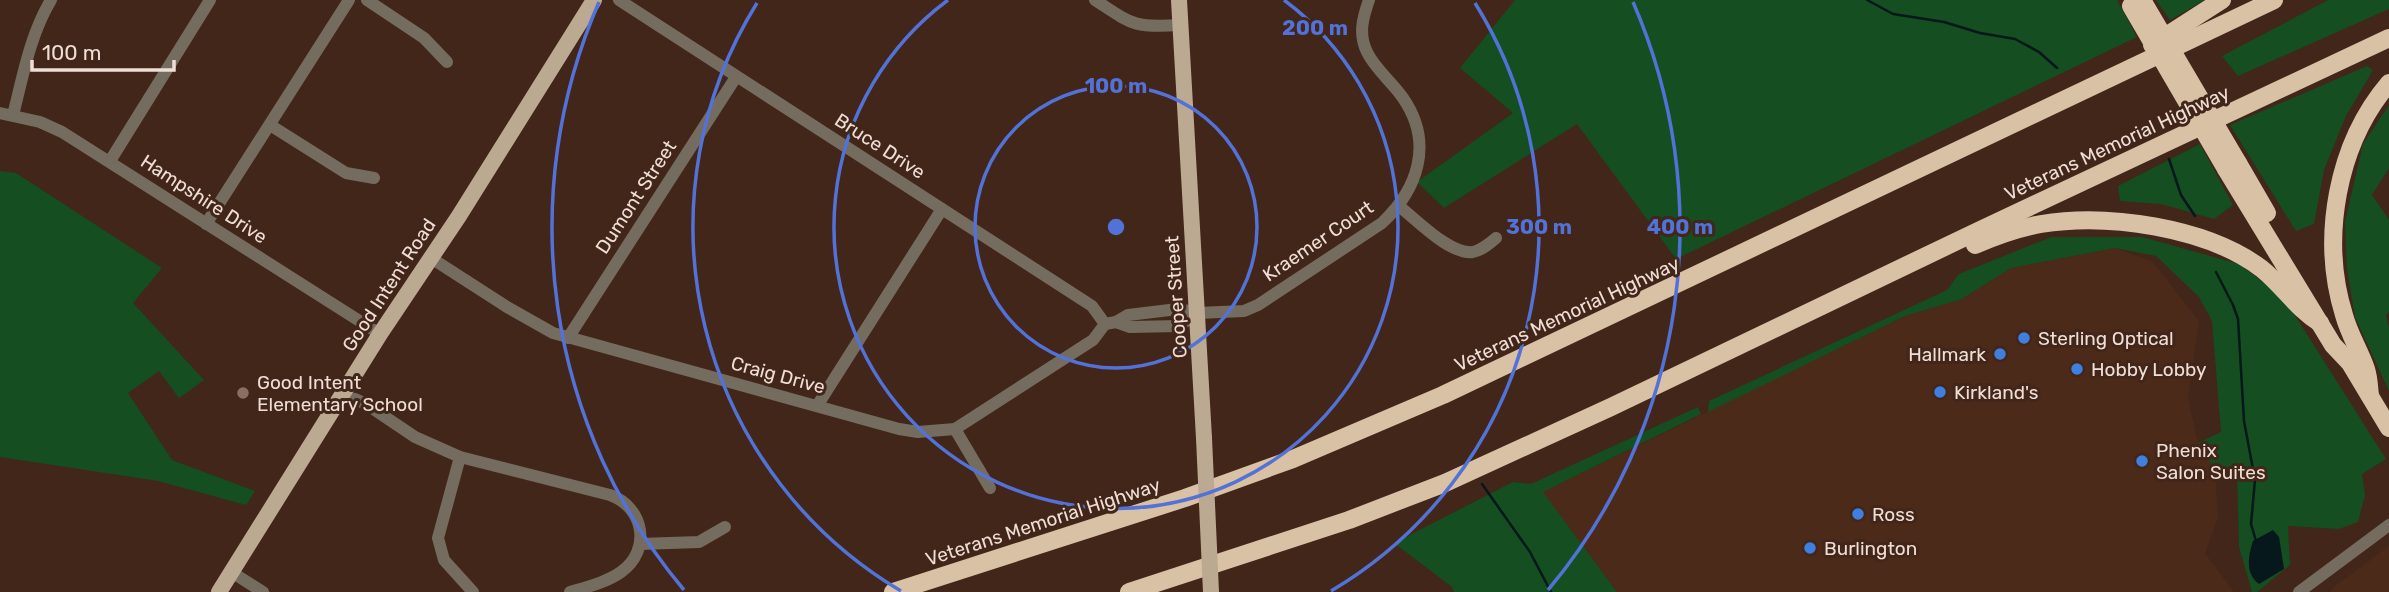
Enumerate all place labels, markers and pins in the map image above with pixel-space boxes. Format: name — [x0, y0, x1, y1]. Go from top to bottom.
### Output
centre of rings — [1104, 215, 1128, 239]
place label: Sterling Optical — [2038, 327, 2174, 350]
marker: Sterling Optical — [2016, 330, 2032, 346]
place label: Hallmark — [1908, 343, 1986, 366]
marker: Hallmark — [1992, 346, 2008, 362]
place label: Hobby Lobby — [2091, 358, 2206, 381]
marker: Hobby Lobby — [2069, 361, 2085, 377]
place label: Good Intent Elementary School — [257, 371, 423, 416]
place label: Kirkland's — [1954, 381, 2038, 404]
marker: Kirkland's — [1932, 384, 1948, 400]
marker: Good Intent Elementary School — [235, 385, 251, 401]
place label: Phenix Salon Suites — [2156, 439, 2266, 484]
marker: Phenix Salon Suites — [2134, 453, 2150, 469]
place label: Ross — [1872, 503, 1915, 526]
marker: Ross — [1850, 506, 1866, 522]
place label: Burlington — [1824, 537, 1917, 560]
marker: Burlington — [1802, 540, 1818, 556]

